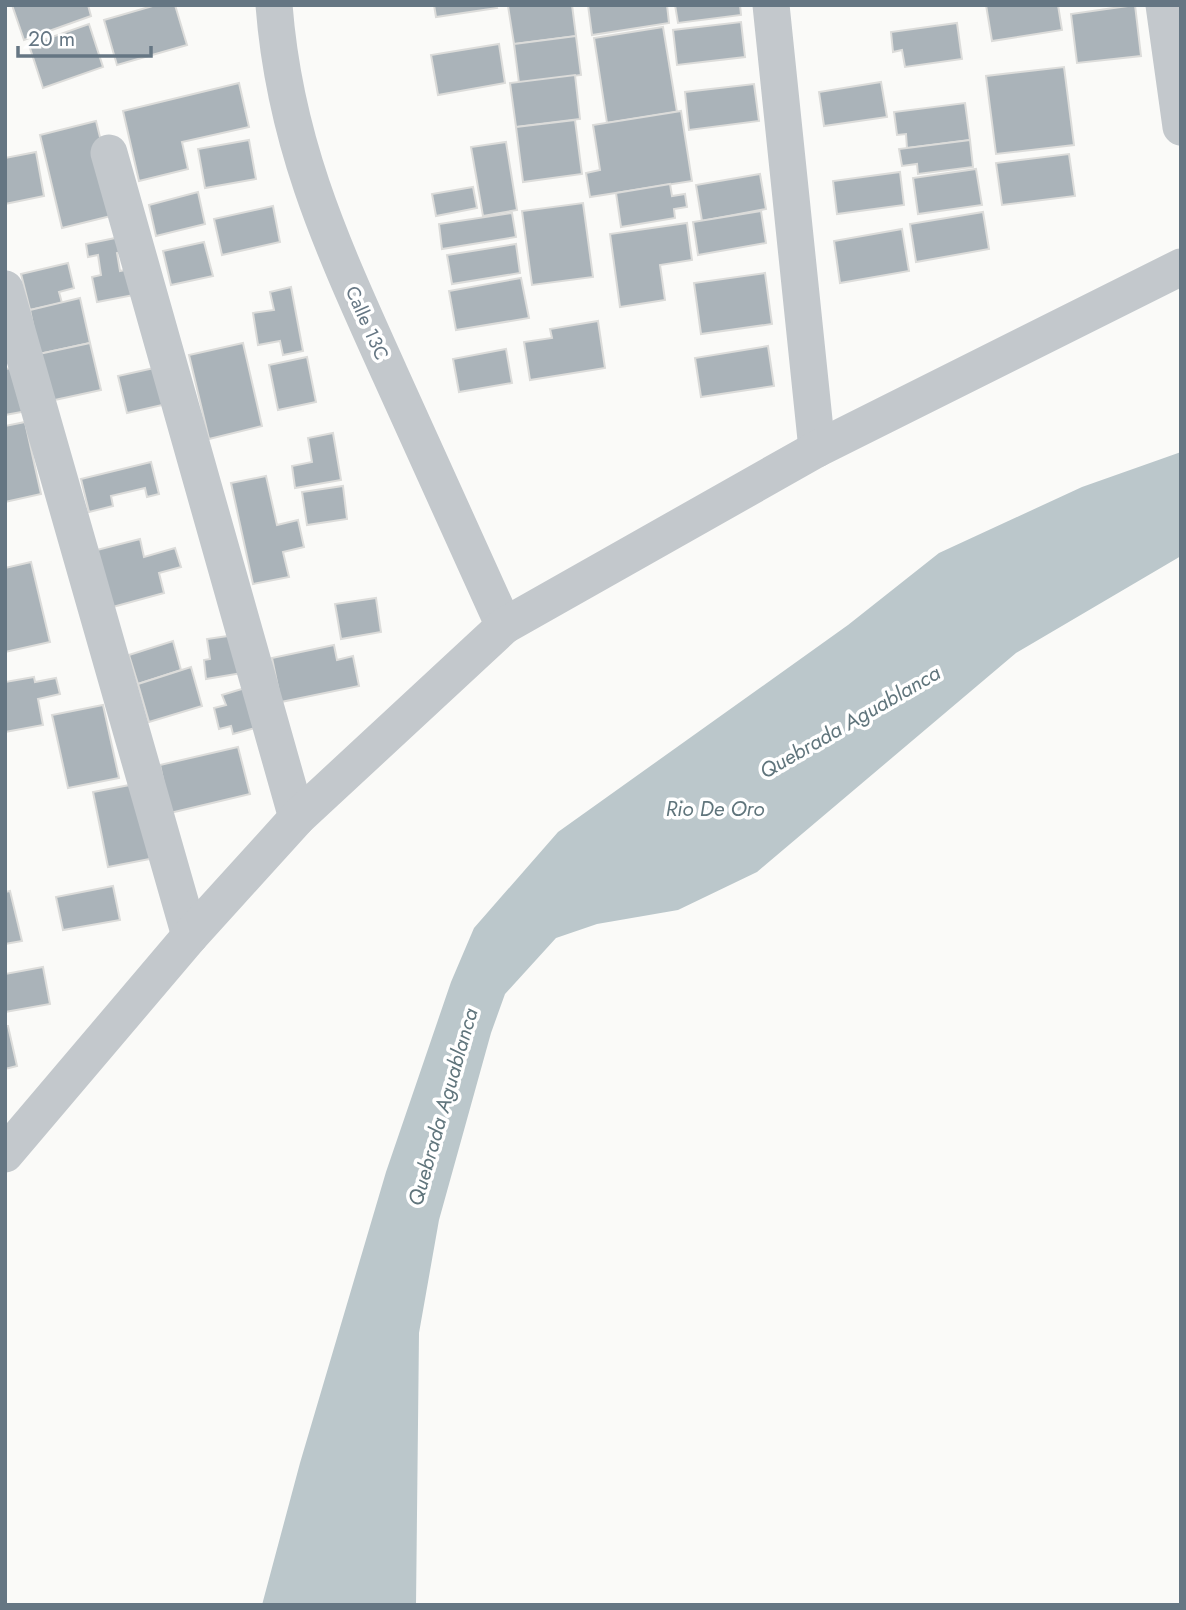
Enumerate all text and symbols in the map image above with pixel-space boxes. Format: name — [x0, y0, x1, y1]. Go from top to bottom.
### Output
scale bar — [18, 14, 150, 58]
text: 20 m — [28, 24, 75, 54]
street label: Calle 13C — [339, 282, 395, 364]
water label: Quebrada Aguablanca — [754, 658, 946, 786]
water label: Rio De Oro — [666, 794, 764, 824]
water label: Quebrada Aguablanca — [400, 1004, 486, 1209]

